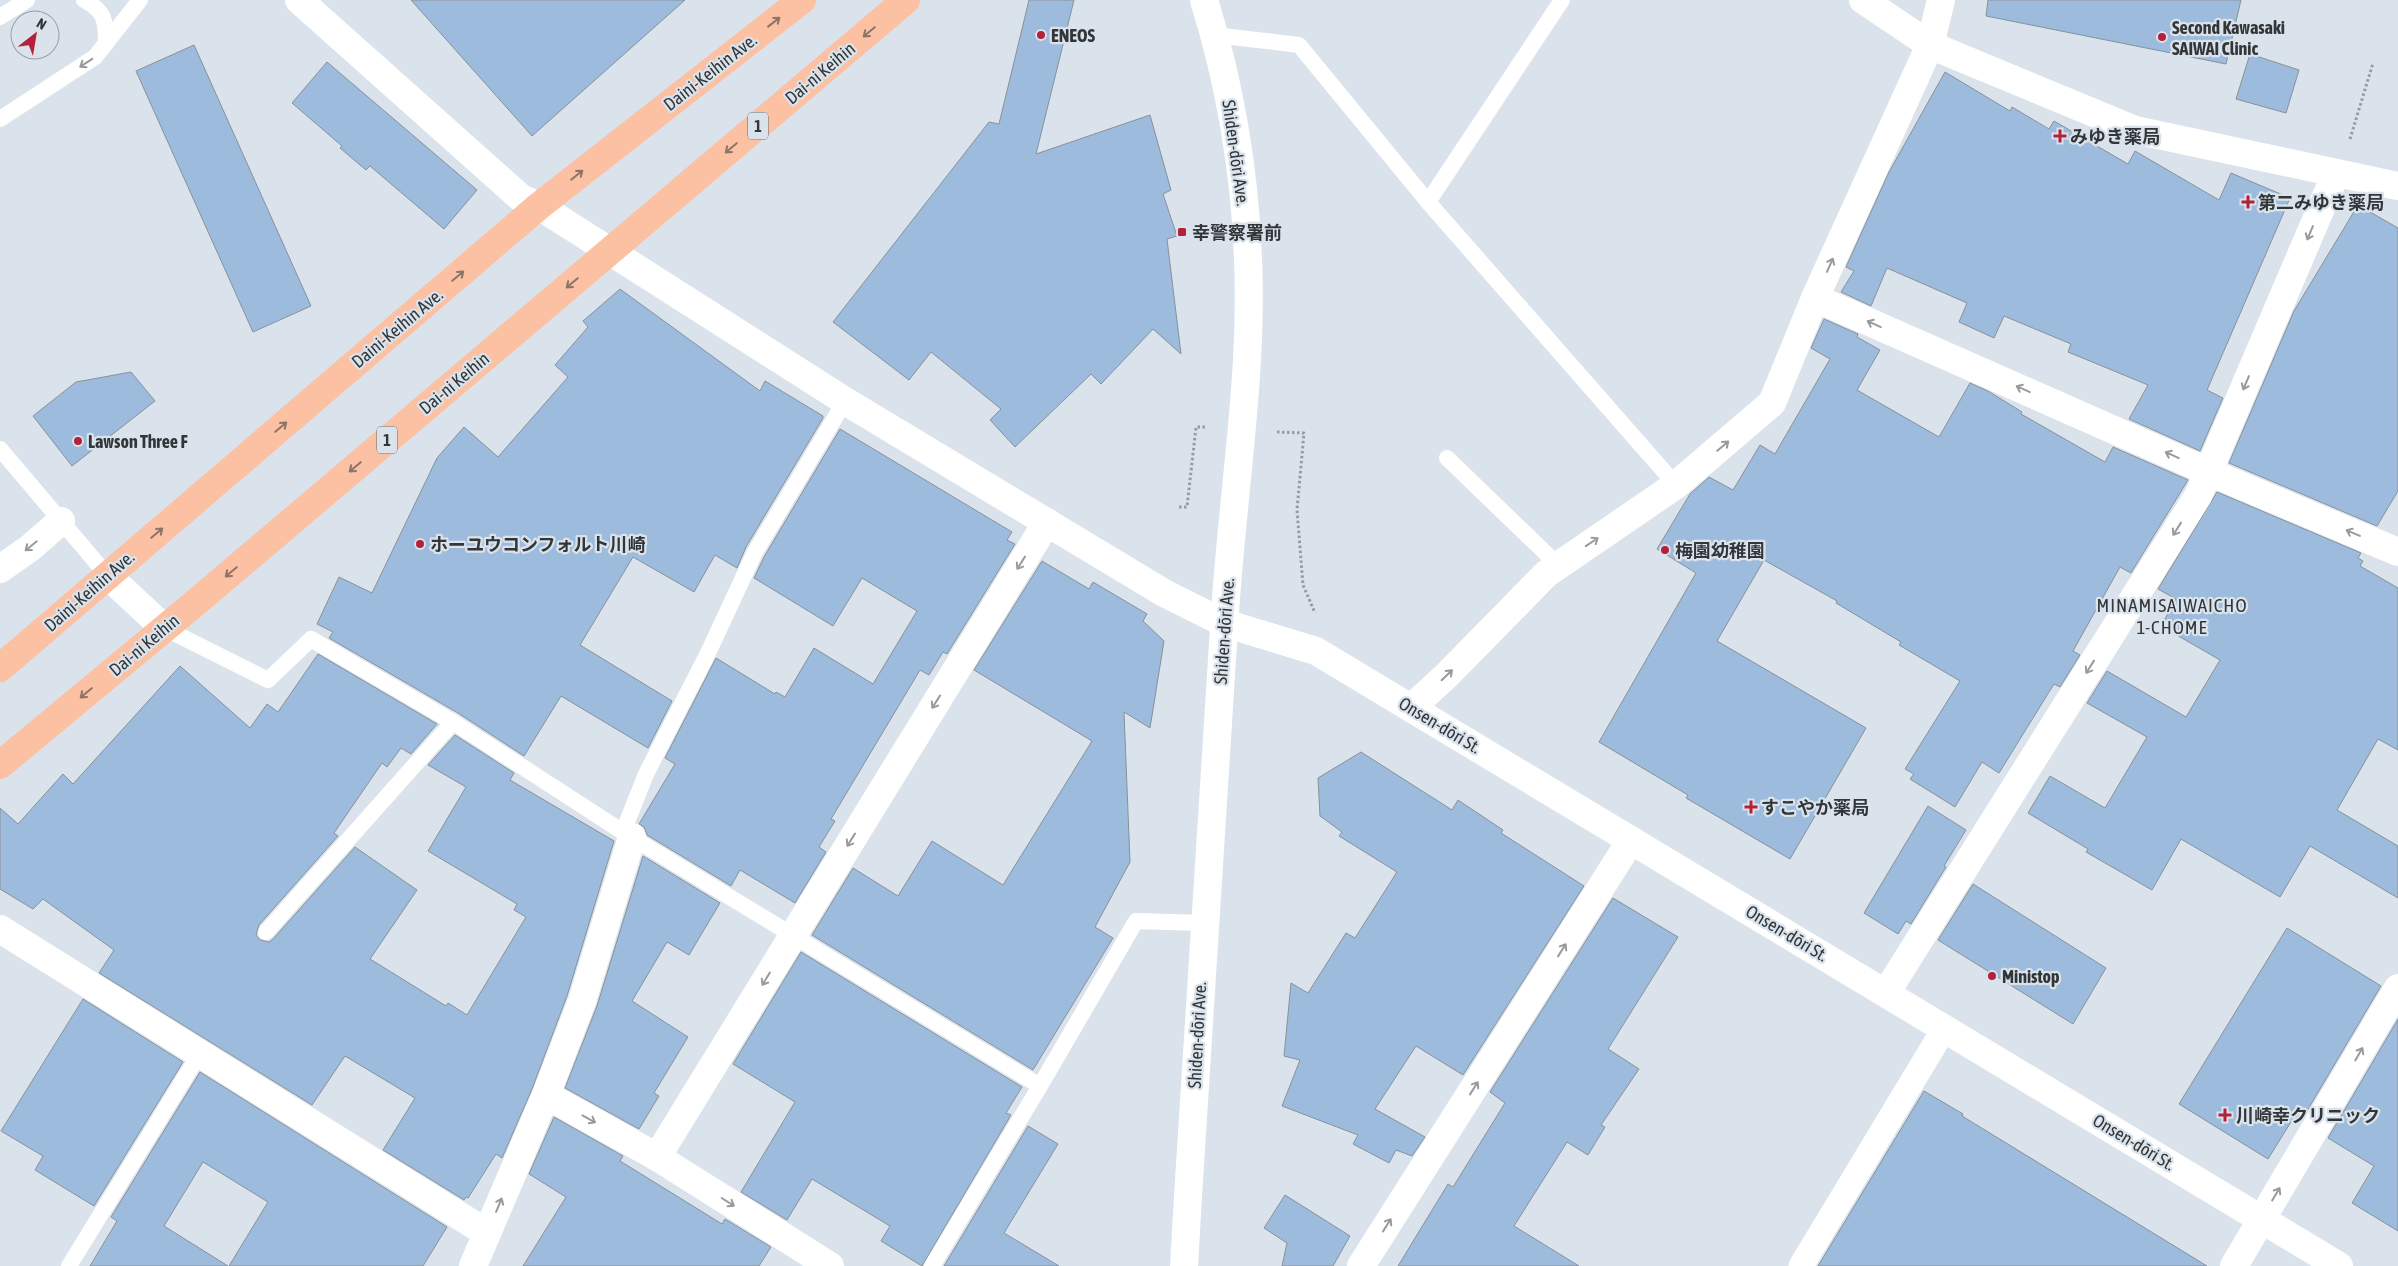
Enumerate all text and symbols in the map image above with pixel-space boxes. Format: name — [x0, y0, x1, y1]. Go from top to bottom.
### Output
north arrow — [10, 10, 60, 60]
text: N — [34, 15, 49, 33]
one-way arrow — [767, 16, 780, 27]
place label: Second Kawasaki SAIWAI Clinic — [2172, 17, 2285, 59]
place label: ENEOS — [1051, 25, 1095, 46]
one-way arrow — [862, 26, 875, 37]
street label: Daini-Keihin Ave. — [659, 29, 761, 115]
marker: ENEOS — [1035, 29, 1047, 41]
marker: Second Kawasaki SAIWAI Clinic — [2156, 31, 2168, 43]
street label: Dai-ni Keihin — [781, 38, 859, 108]
one-way arrow — [79, 59, 93, 69]
street label: Shiden-dōri Ave. — [1218, 99, 1254, 207]
road number: 1 — [748, 112, 768, 140]
place label: みゆき薬局 — [2070, 126, 2160, 147]
marker: みゆき薬局 — [2054, 130, 2066, 142]
one-way arrow — [725, 142, 738, 154]
one-way arrow — [570, 170, 583, 181]
place label: 第二みゆき薬局 — [2258, 192, 2384, 213]
marker: 第二みゆき薬局 — [2242, 196, 2254, 208]
place label: 幸警察署前 — [1192, 222, 1282, 243]
one-way arrow — [2304, 225, 2314, 240]
marker: 幸警察署前 — [1176, 226, 1188, 238]
one-way arrow — [1826, 258, 1835, 273]
one-way arrow — [451, 271, 464, 282]
one-way arrow — [566, 277, 579, 288]
street label: Daini-Keihin Ave. — [347, 284, 447, 372]
one-way arrow — [1867, 318, 1882, 328]
street label: Dai-ni Keihin — [415, 348, 493, 418]
one-way arrow — [2241, 375, 2250, 390]
one-way arrow — [2016, 384, 2031, 394]
one-way arrow — [274, 421, 287, 433]
road number: 1 — [377, 426, 397, 454]
place label: Lawson Three F — [88, 431, 188, 452]
marker: Lawson Three F — [72, 435, 84, 447]
one-way arrow — [1716, 440, 1729, 451]
one-way arrow — [2165, 450, 2180, 460]
one-way arrow — [348, 462, 361, 473]
one-way arrow — [2171, 522, 2181, 536]
one-way arrow — [150, 527, 163, 538]
one-way arrow — [2346, 528, 2361, 537]
place label: ホーユウコンフォルト川崎 — [430, 534, 645, 555]
one-way arrow — [1585, 537, 1599, 547]
marker: ホーユウコンフォルト川崎 — [414, 538, 426, 550]
place label: 梅園幼稚園 — [1675, 540, 1765, 561]
one-way arrow — [25, 541, 38, 552]
marker: 梅園幼稚園 — [1659, 544, 1671, 556]
street label: Daini-Keihin Ave. — [40, 546, 138, 636]
one-way arrow — [1016, 556, 1026, 570]
one-way arrow — [224, 567, 237, 578]
street label: Shiden-dōri Ave. — [1210, 577, 1238, 685]
district label: MINAMISAIWAICHO 1-CHOME — [2096, 594, 2248, 638]
street label: Dai-ni Keihin — [105, 610, 183, 680]
one-way arrow — [2085, 660, 2095, 674]
one-way arrow — [1440, 669, 1452, 681]
one-way arrow — [80, 687, 93, 699]
street label: Onsen-dōri St. — [1395, 692, 1485, 758]
one-way arrow — [931, 694, 941, 708]
place label: すこやか薬局 — [1761, 797, 1869, 818]
marker: すこやか薬局 — [1745, 801, 1757, 813]
one-way arrow — [845, 833, 856, 847]
street label: Onsen-dōri St. — [1742, 900, 1832, 966]
one-way arrow — [1557, 944, 1567, 958]
place label: Ministop — [2002, 966, 2059, 987]
marker: Ministop — [1986, 970, 1998, 982]
one-way arrow — [760, 971, 770, 985]
street label: Shiden-dōri Ave. — [1184, 981, 1210, 1089]
one-way arrow — [2355, 1047, 2364, 1062]
one-way arrow — [1470, 1081, 1480, 1095]
place label: 川崎幸クリニック — [2236, 1105, 2380, 1126]
marker: 川崎幸クリニック — [2218, 1108, 2232, 1122]
street label: Onsen-dōri St. — [2089, 1109, 2179, 1175]
one-way arrow — [581, 1114, 596, 1124]
one-way arrow — [2272, 1187, 2282, 1201]
one-way arrow — [494, 1198, 504, 1213]
one-way arrow — [721, 1198, 735, 1208]
one-way arrow — [1383, 1218, 1393, 1232]

